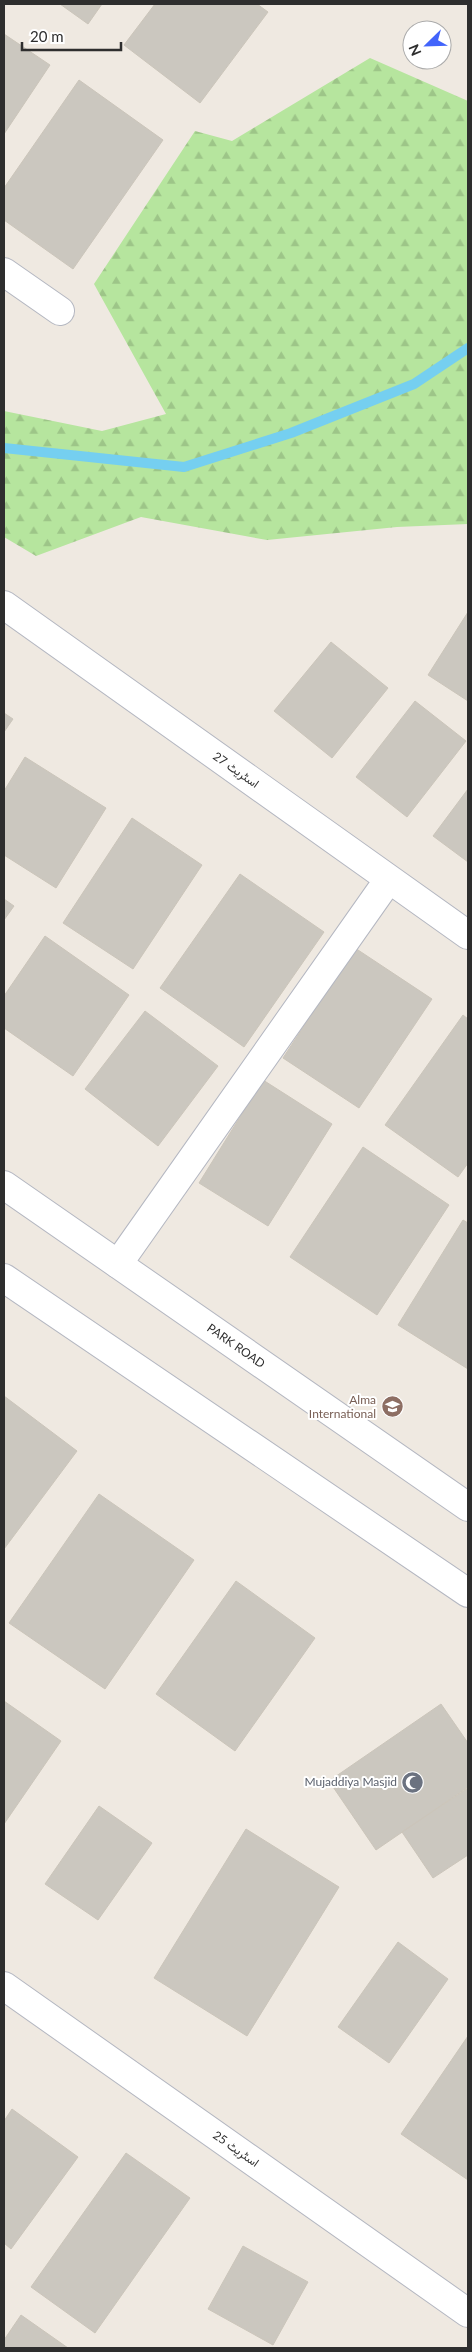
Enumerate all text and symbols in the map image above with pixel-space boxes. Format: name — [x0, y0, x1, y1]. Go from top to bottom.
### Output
scale bar — [22, 20, 121, 52]
north arrow — [402, 20, 452, 70]
text: 20 m — [30, 27, 64, 45]
text: N — [405, 42, 425, 59]
street label: اسٹریٹ 27 — [210, 748, 262, 792]
street label: PARK ROAD — [204, 1320, 268, 1371]
place label: Alma International — [309, 1392, 376, 1421]
school or university icon: Alma International — [380, 1395, 404, 1419]
mosque icon: Mujaddiya Masjid — [401, 1770, 425, 1794]
place label: Mujaddiya Masjid — [304, 1774, 397, 1789]
street label: اسٹریٹ 25 — [210, 2127, 262, 2171]

